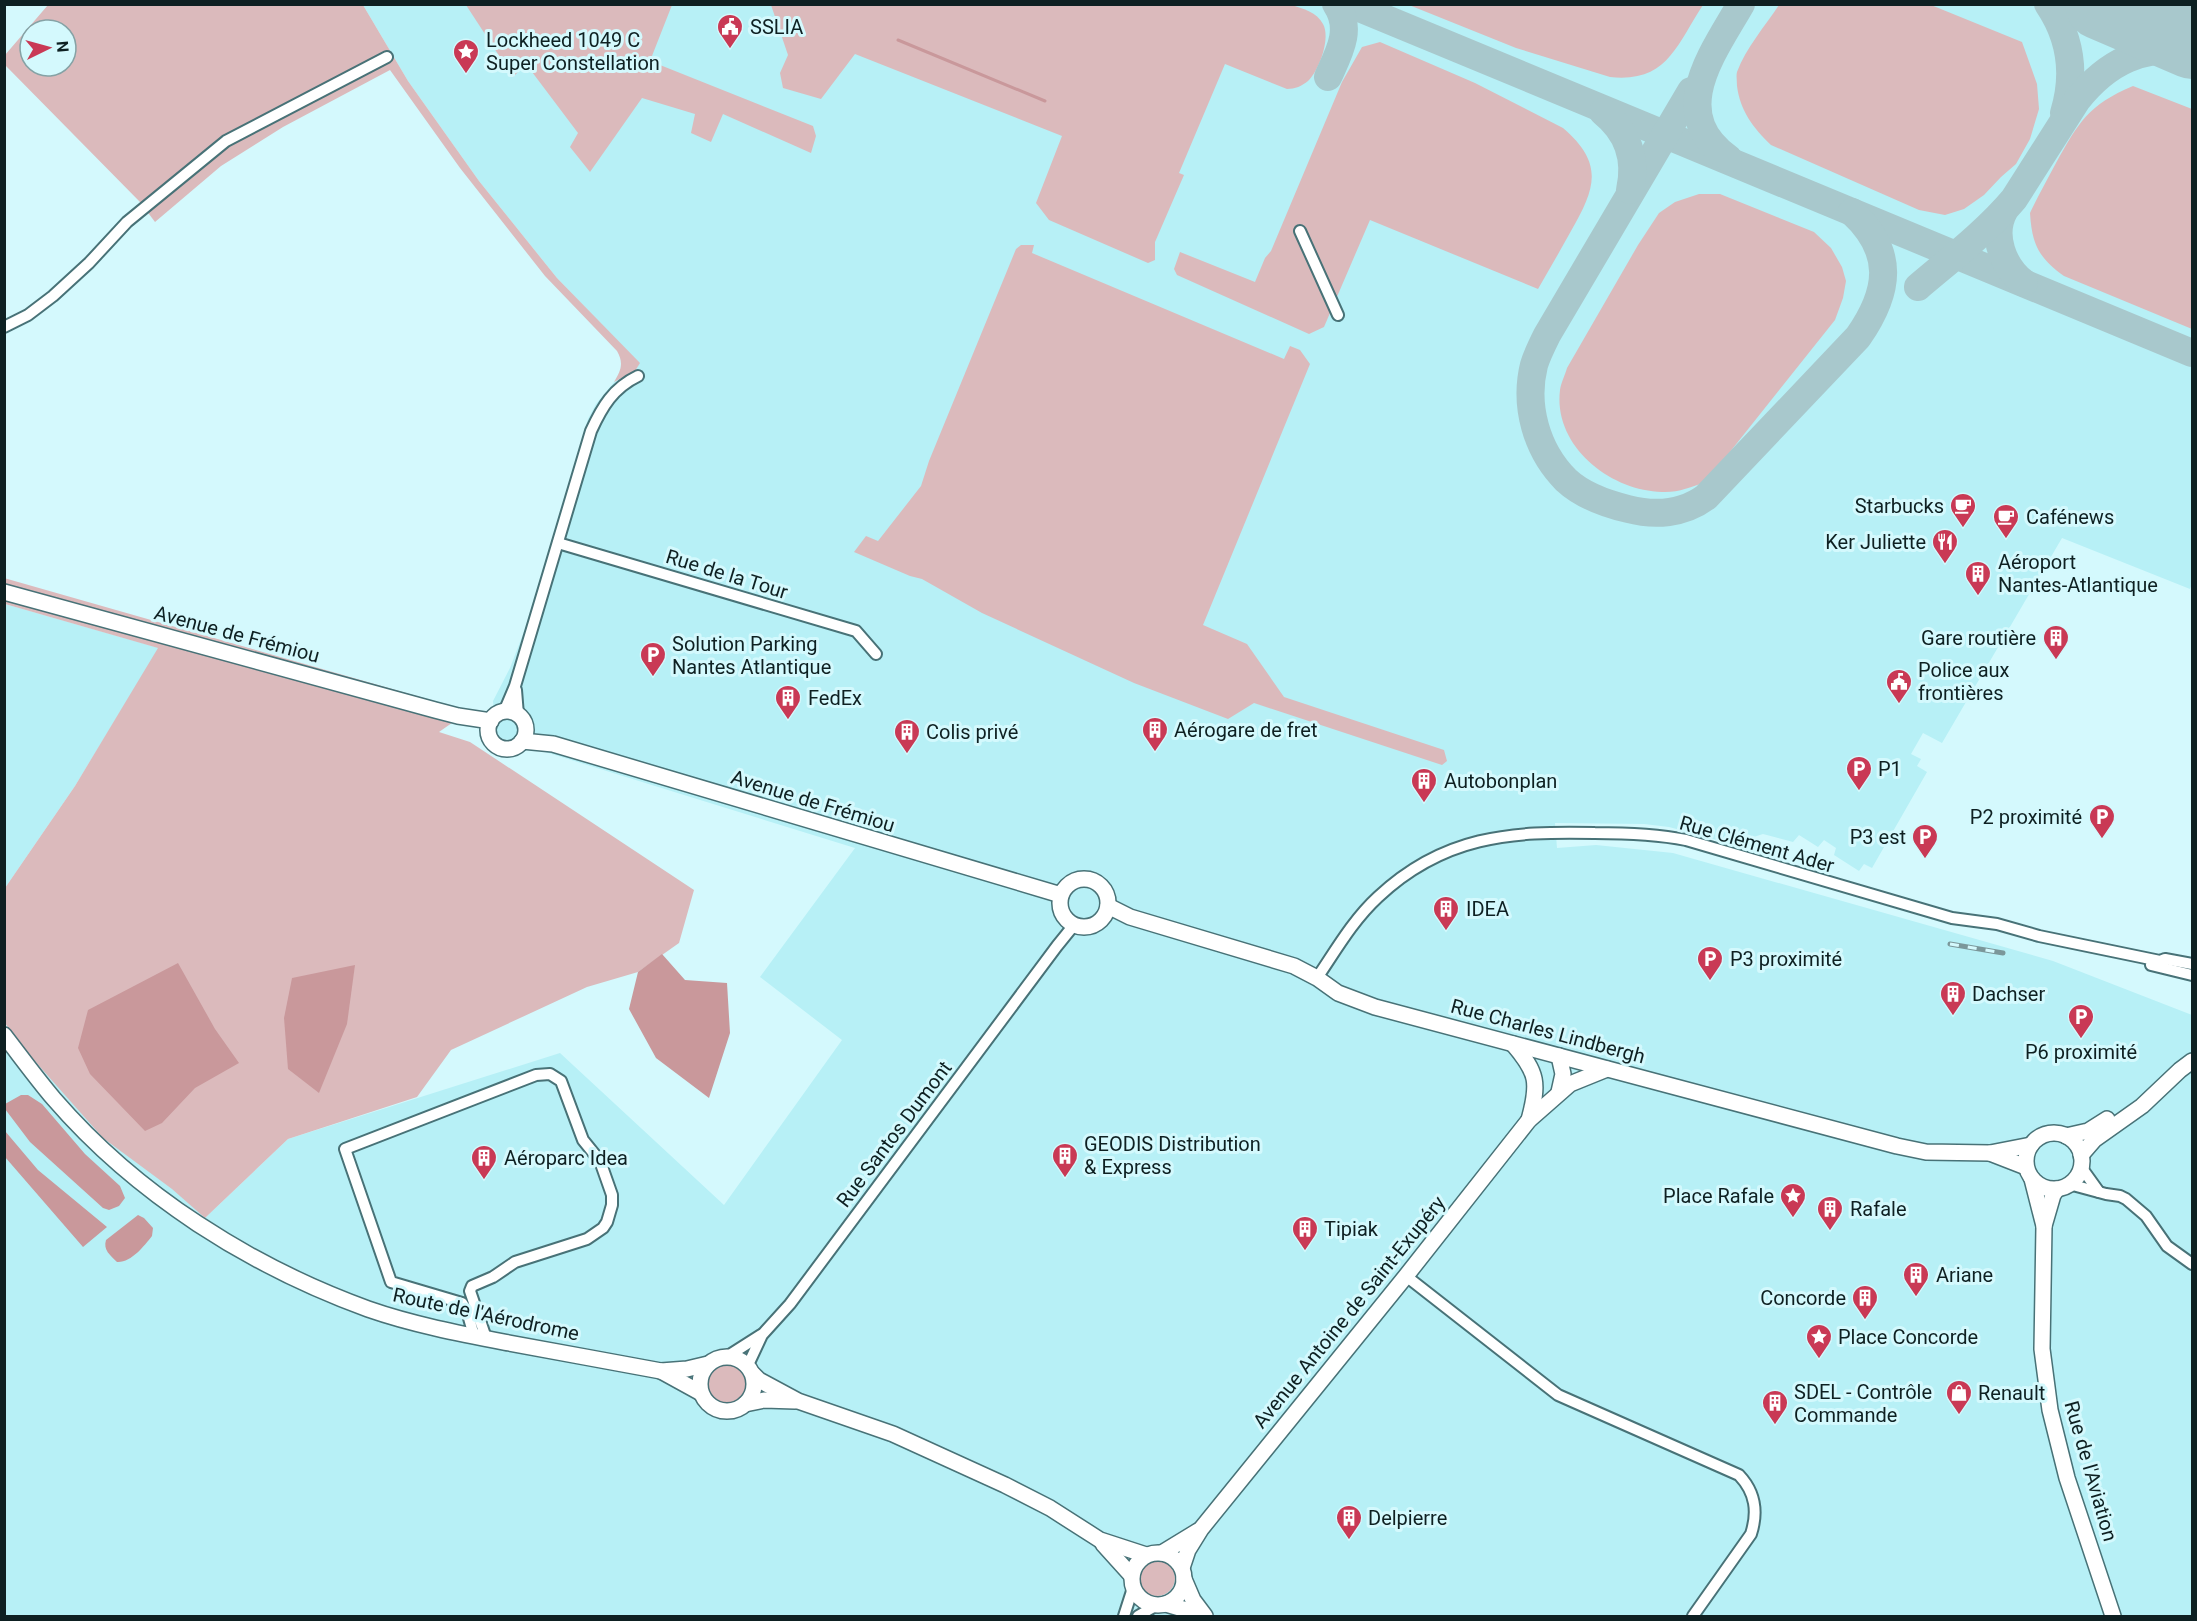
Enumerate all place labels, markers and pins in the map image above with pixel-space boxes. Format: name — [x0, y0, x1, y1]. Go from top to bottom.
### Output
public building icon: SSLIA — [715, 12, 745, 50]
place label: SSLIA — [750, 15, 803, 39]
place label: Lockheed 1049 C Super Constellation — [486, 28, 660, 75]
place icon: Lockheed 1049 C Super Constellation — [451, 37, 481, 75]
cafe icon: Starbucks — [1948, 491, 1978, 529]
place label: Starbucks — [1855, 494, 1944, 518]
cafe icon: Cafénews — [1991, 502, 2021, 540]
place label: Cafénews — [2026, 505, 2114, 529]
restaurant icon: Ker Juliette — [1930, 527, 1960, 565]
place label: Ker Juliette — [1825, 530, 1926, 554]
place label: Aéroport Nantes-Atlantique — [1998, 550, 2158, 597]
building icon: Aéroport Nantes-Atlantique — [1963, 559, 1993, 597]
building icon: Gare routière — [2041, 623, 2071, 661]
place label: Gare routière — [1921, 626, 2036, 650]
place label: Solution Parking Nantes Atlantique — [672, 632, 831, 679]
parking icon: Solution Parking Nantes Atlantique — [638, 640, 668, 678]
place label: Police aux frontières — [1918, 658, 2010, 705]
public building icon: Police aux frontières — [1884, 667, 1914, 705]
building icon: FedEx — [773, 683, 803, 721]
place label: FedEx — [808, 686, 862, 710]
building icon: Aérogare de fret — [1140, 715, 1170, 753]
building icon: Colis privé — [892, 717, 922, 755]
place label: Aérogare de fret — [1174, 718, 1317, 742]
place label: Colis privé — [926, 720, 1018, 744]
parking icon: P1 — [1844, 754, 1874, 792]
place label: P1 — [1878, 757, 1902, 781]
building icon: Autobonplan — [1409, 766, 1439, 804]
place label: Autobonplan — [1444, 769, 1557, 793]
parking icon: P2 proximité — [2087, 802, 2117, 840]
place label: P2 proximité — [1970, 805, 2082, 829]
parking icon: P3 est — [1910, 822, 1940, 860]
place label: P3 est — [1850, 825, 1906, 849]
building icon: IDEA — [1431, 894, 1461, 932]
place label: IDEA — [1466, 897, 1509, 921]
parking icon: P3 proximité — [1695, 944, 1725, 982]
place label: P3 proximité — [1730, 947, 1842, 971]
building icon: Dachser — [1938, 979, 1968, 1017]
place label: Dachser — [1972, 982, 2045, 1006]
parking icon: P6 proximité — [2066, 1002, 2096, 1040]
place label: P6 proximité — [2025, 1040, 2137, 1064]
place label: GEODIS Distribution & Express — [1084, 1132, 1261, 1179]
building icon: GEODIS Distribution & Express — [1050, 1141, 1080, 1179]
building icon: Aéroparc Idea — [469, 1143, 499, 1181]
place label: Aéroparc Idea — [504, 1146, 628, 1170]
place icon: Place Rafale — [1778, 1181, 1808, 1219]
place label: Place Rafale — [1663, 1184, 1774, 1208]
building icon: Rafale — [1815, 1194, 1845, 1232]
place label: Rafale — [1850, 1197, 1907, 1221]
building icon: Tipiak — [1290, 1214, 1320, 1252]
place label: Tipiak — [1324, 1217, 1379, 1241]
building icon: Ariane — [1901, 1260, 1931, 1298]
place label: Ariane — [1936, 1263, 1993, 1287]
building icon: Concorde — [1850, 1283, 1880, 1321]
place label: Concorde — [1760, 1286, 1846, 1310]
place icon: Place Concorde — [1804, 1322, 1834, 1360]
place label: Place Concorde — [1838, 1325, 1978, 1349]
shop icon: Renault — [1944, 1378, 1974, 1416]
place label: SDEL - Contrôle Commande — [1794, 1380, 1932, 1427]
place label: Renault — [1978, 1381, 2045, 1405]
building icon: SDEL - Contrôle Commande — [1760, 1388, 1790, 1426]
building icon: Delpierre — [1334, 1503, 1364, 1541]
place label: Delpierre — [1368, 1506, 1447, 1530]

